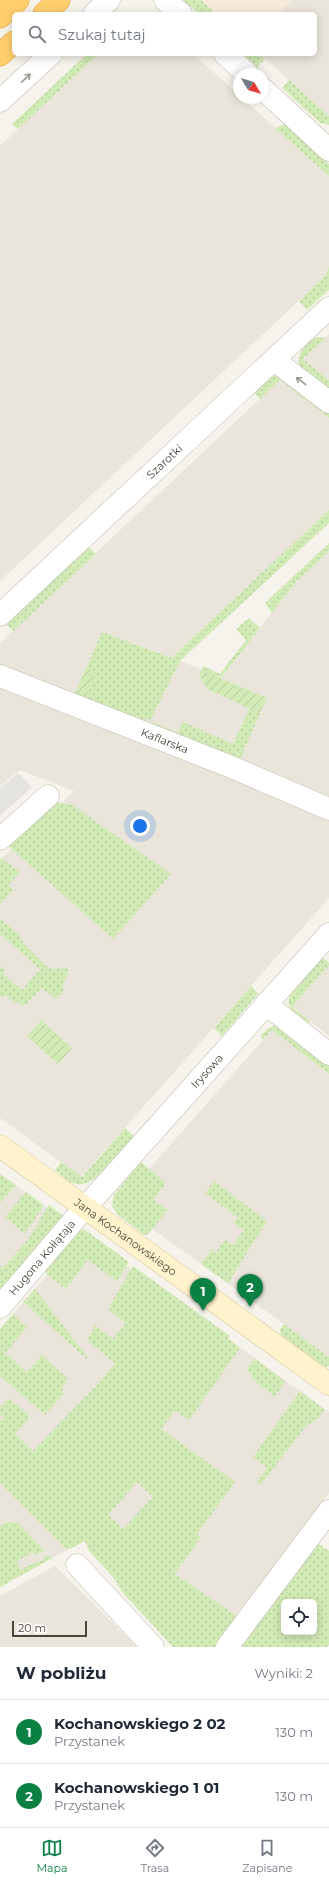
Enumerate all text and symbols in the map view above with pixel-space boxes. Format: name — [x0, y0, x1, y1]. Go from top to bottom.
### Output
search box — [12, 12, 317, 56]
icon: search — [26, 23, 48, 45]
text: Szukaj tutaj — [58, 25, 146, 44]
north arrow — [233, 68, 269, 104]
one-way arrow — [20, 73, 31, 82]
one-way arrow — [296, 377, 307, 385]
street label: Szarotki — [144, 441, 185, 482]
street label: Kaflarska — [139, 725, 191, 756]
your location — [130, 816, 150, 836]
street label: Irysowa — [188, 1051, 226, 1091]
street label: Jana Kochanowskiego — [71, 1194, 180, 1279]
street label: Hugona Kołłątaja — [6, 1217, 78, 1298]
pin: 2 — [237, 1274, 263, 1307]
pin: 1 — [190, 1278, 216, 1311]
map controls — [281, 1599, 317, 1635]
button: locate — [281, 1599, 317, 1635]
scale bar — [12, 1619, 87, 1638]
text: 20 m — [18, 1621, 46, 1635]
text: W pobliżu — [16, 1663, 106, 1683]
text: Wyniki: 2 — [254, 1665, 313, 1681]
text: Kochanowskiego 2 02 — [54, 1714, 225, 1733]
text: 1 — [26, 1724, 32, 1740]
text: 130 m — [275, 1724, 313, 1740]
text: Przystanek — [54, 1733, 125, 1749]
text: Kochanowskiego 1 01 — [54, 1778, 219, 1797]
text: 2 — [25, 1788, 33, 1804]
text: 130 m — [275, 1788, 313, 1804]
text: Przystanek — [54, 1797, 125, 1813]
tab: Mapa — [37, 1837, 68, 1875]
tab: Trasa — [141, 1837, 169, 1875]
tab: Zapisane — [242, 1837, 292, 1875]

